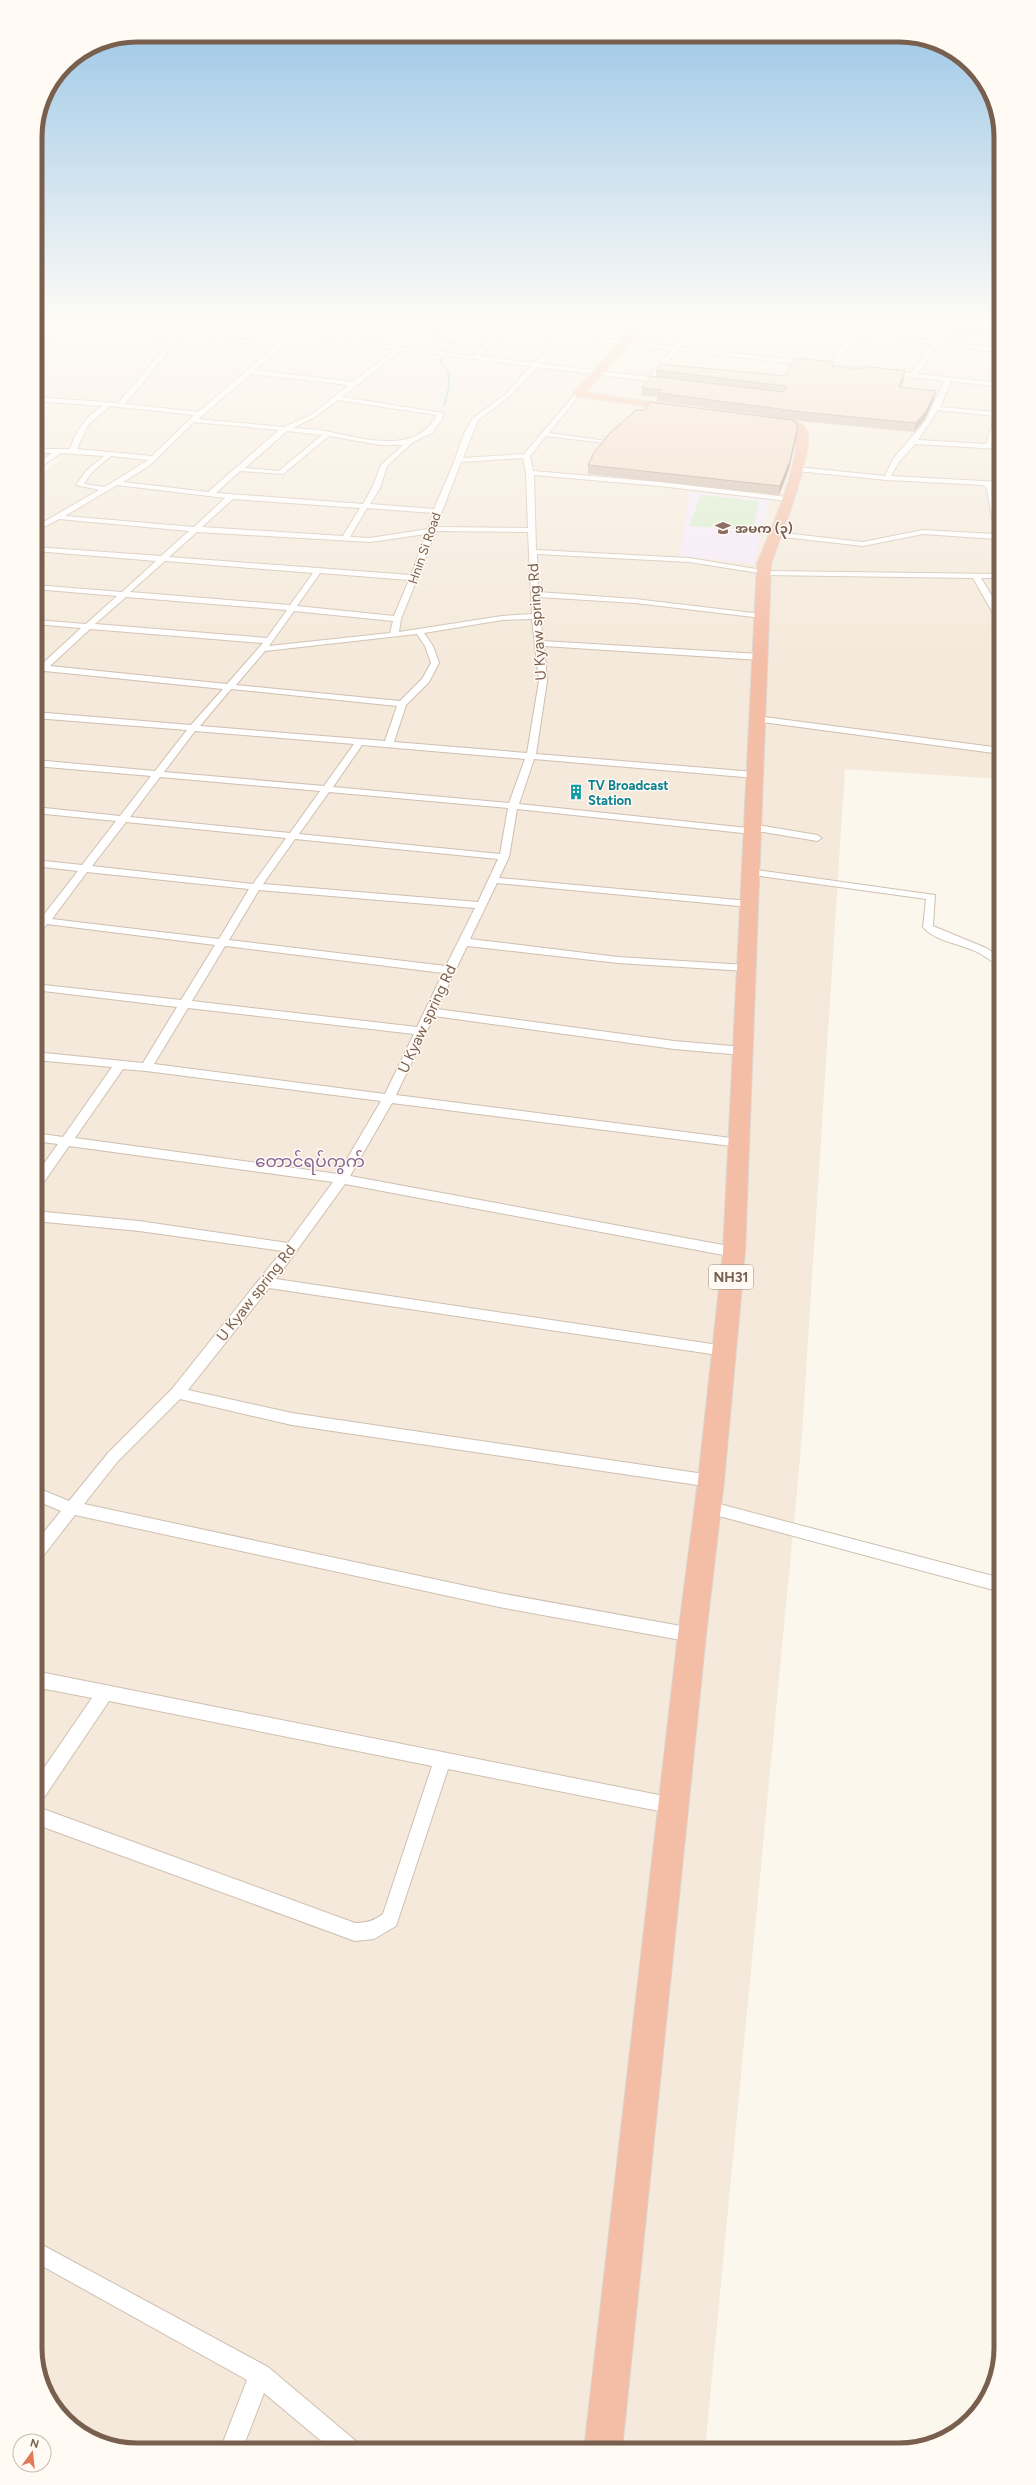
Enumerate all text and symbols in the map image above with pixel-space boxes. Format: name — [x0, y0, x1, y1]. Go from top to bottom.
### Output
street label: Hnin Si Road — [405, 510, 444, 586]
school or university icon: အမက (၃) — [714, 519, 732, 537]
place label: အမက (၃) — [735, 521, 793, 539]
street label: U Kyaw spring Rd — [524, 563, 550, 681]
place label: TV Broadcast Station — [588, 778, 668, 808]
building icon: TV Broadcast Station — [567, 783, 585, 801]
street label: U Kyaw spring Rd — [394, 962, 460, 1076]
district label: တောင်ရပ်ကွက် — [255, 1150, 365, 1175]
street label: U Kyaw spring Rd — [213, 1241, 299, 1345]
road number: NH31 — [709, 1265, 753, 1289]
north arrow — [12, 2433, 52, 2473]
text: N — [29, 2436, 40, 2451]

